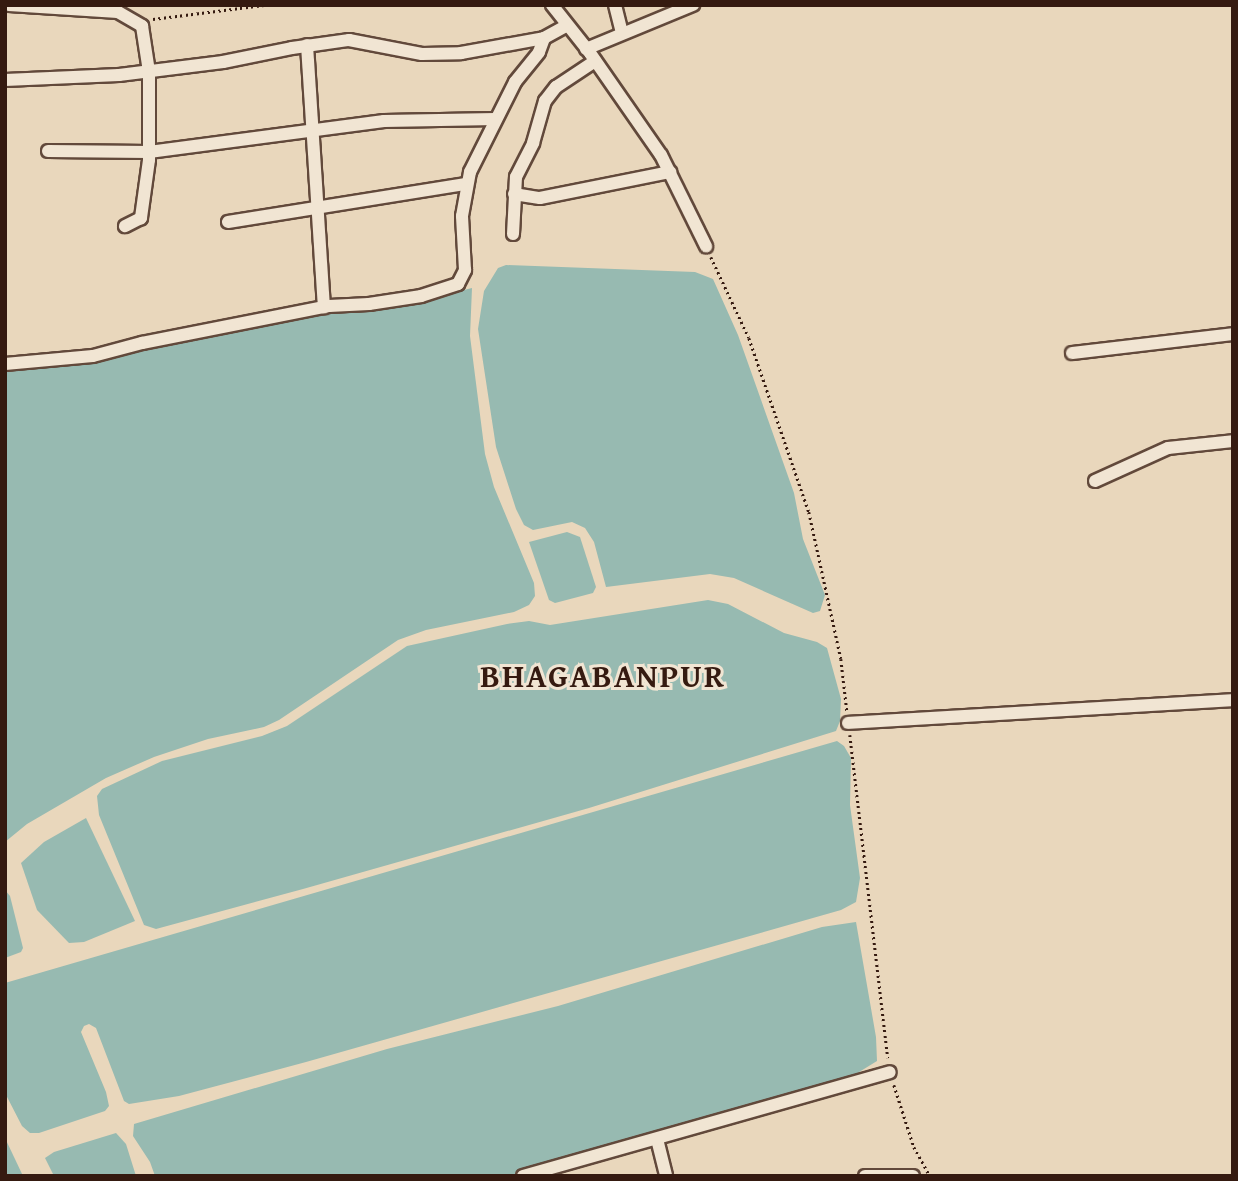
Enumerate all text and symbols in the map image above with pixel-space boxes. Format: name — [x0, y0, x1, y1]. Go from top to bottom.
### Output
district label: BHAGABANPUR — [482, 657, 724, 695]

